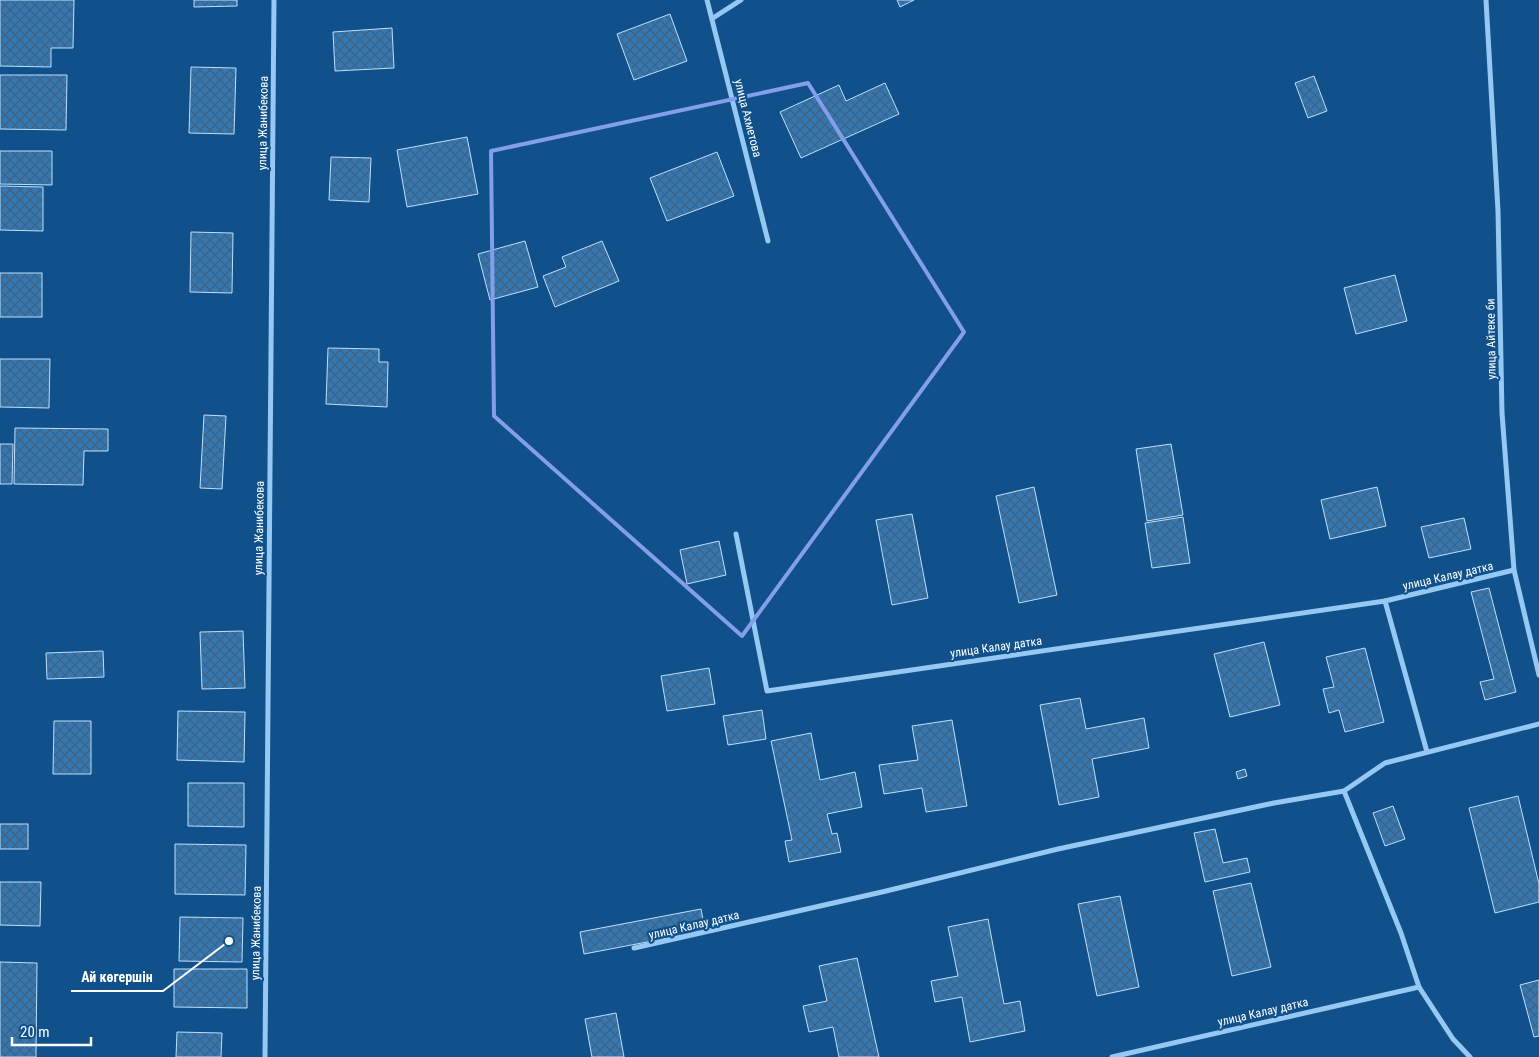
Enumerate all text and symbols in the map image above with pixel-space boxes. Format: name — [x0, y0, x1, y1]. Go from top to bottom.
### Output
street label: улица Жанибекова — [255, 76, 271, 170]
street label: улица Ахметова — [732, 78, 765, 159]
street label: улица Айтеке би — [1483, 298, 1499, 380]
street label: улица Жанибекова — [251, 481, 267, 575]
street label: улица Калау датка — [1401, 559, 1495, 593]
street label: улица Калау датка — [949, 634, 1043, 660]
street label: улица Жанибекова — [248, 886, 264, 980]
street label: улица Калау датка — [647, 908, 741, 942]
callout: Ай көгершін — [71, 962, 163, 991]
text: Ай көгершін — [81, 969, 153, 985]
street label: улица Калау датка — [1216, 995, 1310, 1029]
scale bar — [12, 1014, 91, 1046]
text: 20 m — [20, 1023, 50, 1041]

